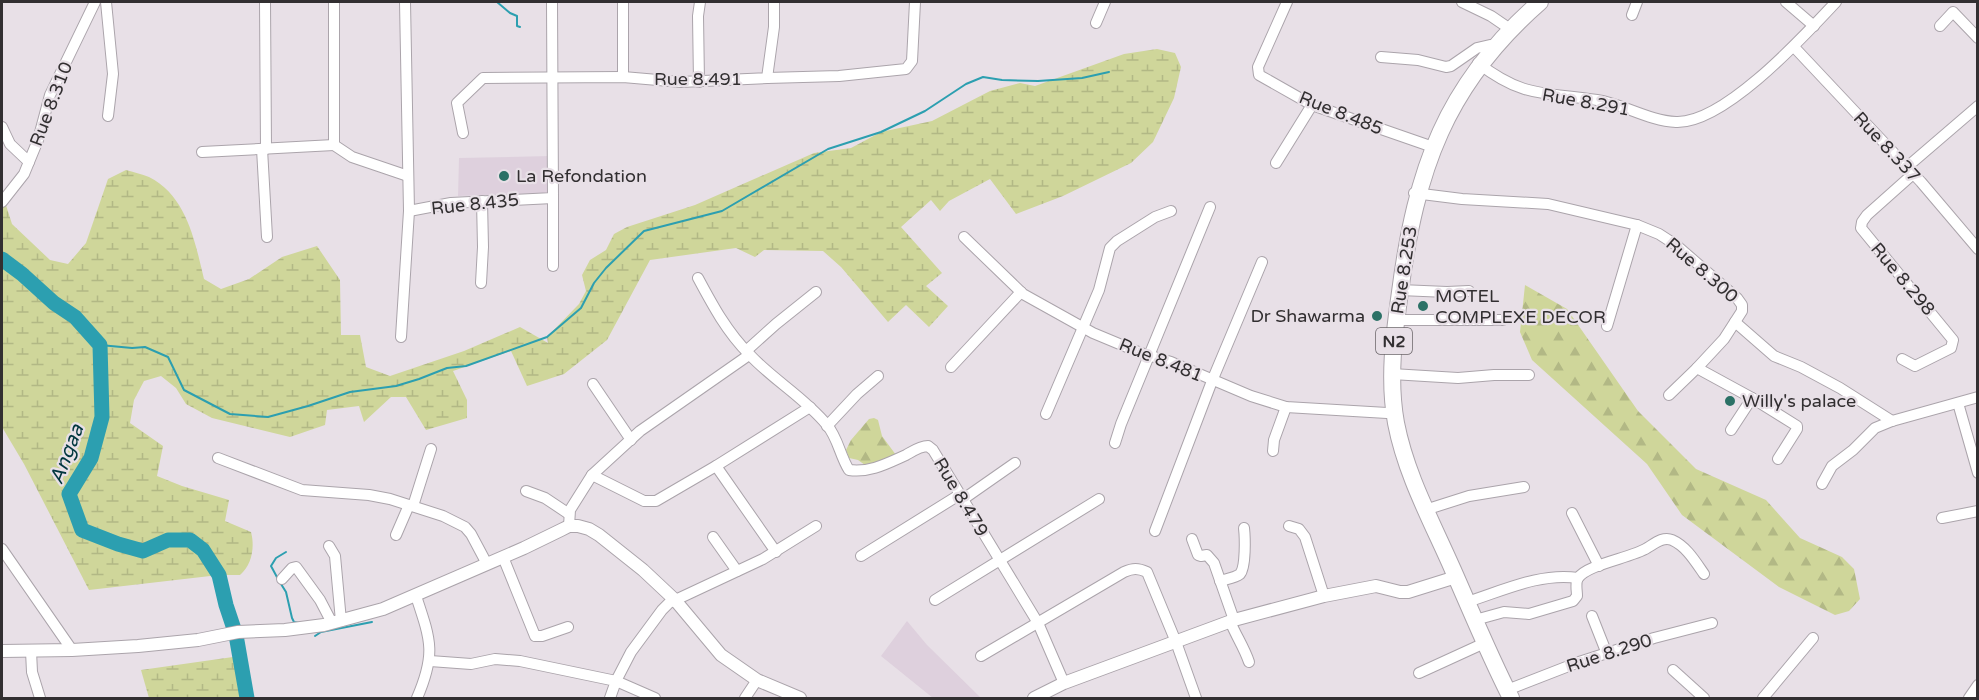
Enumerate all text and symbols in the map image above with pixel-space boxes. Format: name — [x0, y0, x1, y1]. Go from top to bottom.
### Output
street label: Rue 8.310 — [25, 59, 77, 149]
street label: Rue 8.491 — [654, 68, 742, 90]
street label: Rue 8.291 — [1540, 83, 1632, 121]
street label: Rue 8.485 — [1296, 86, 1386, 140]
street label: Rue 8.337 — [1849, 107, 1925, 187]
place label: La Refondation — [516, 165, 647, 187]
marker: La Refondation — [497, 169, 511, 183]
street label: Rue 8.435 — [430, 188, 520, 220]
street label: Rue 8.253 — [1386, 225, 1422, 315]
street label: Rue 8.300 — [1661, 233, 1743, 307]
street label: Rue 8.298 — [1866, 238, 1940, 320]
place label: MOTEL COMPLEXE DECOR — [1435, 285, 1606, 328]
marker: MOTEL COMPLEXE DECOR — [1416, 299, 1430, 313]
place label: Dr Shawarma — [1250, 305, 1365, 327]
marker: Dr Shawarma — [1370, 309, 1384, 323]
road number: N2 — [1376, 328, 1412, 354]
street label: Rue 8.481 — [1116, 333, 1206, 387]
place label: Willy's palace — [1742, 390, 1856, 412]
marker: Willy's palace — [1723, 394, 1737, 408]
water label: Angaa — [45, 420, 90, 488]
street label: Rue 8.479 — [929, 454, 993, 540]
street label: Rue 8.290 — [1563, 629, 1655, 677]

